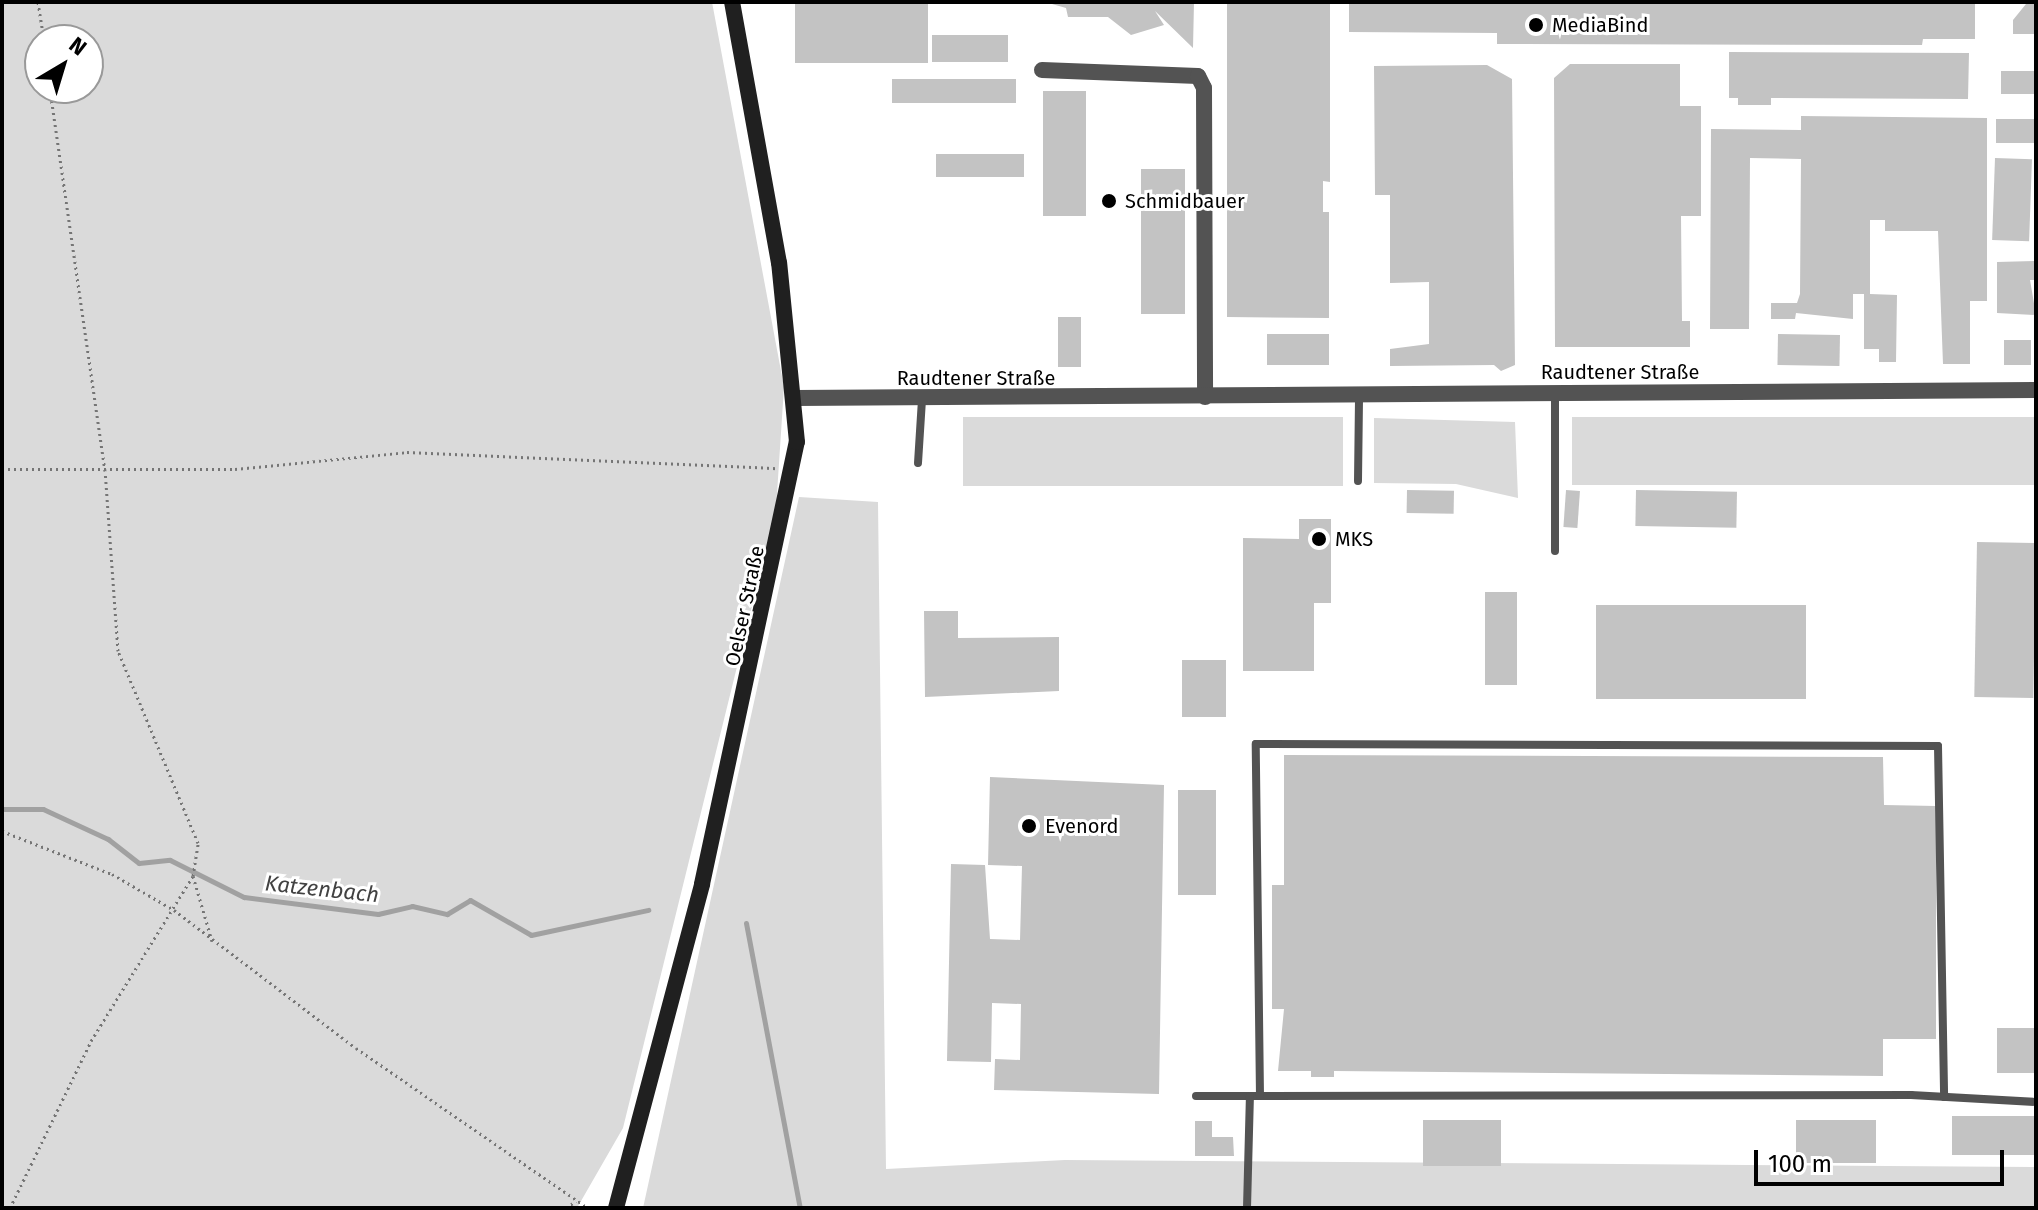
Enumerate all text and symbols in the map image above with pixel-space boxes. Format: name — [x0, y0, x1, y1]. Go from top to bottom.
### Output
place label: MediaBind — [1552, 13, 1648, 37]
marker: MediaBind — [1527, 16, 1545, 34]
north arrow — [24, 24, 104, 104]
text: N — [64, 31, 92, 61]
place label: Schmidbauer — [1125, 189, 1245, 213]
marker: Schmidbauer — [1100, 192, 1118, 210]
street label: Raudtener Straße — [1541, 360, 1699, 384]
street label: Raudtener Straße — [897, 366, 1055, 390]
place label: MKS — [1335, 527, 1373, 551]
marker: MKS — [1310, 530, 1328, 548]
street label: Oelser Straße — [721, 544, 769, 668]
place label: Evenord — [1045, 814, 1118, 838]
marker: Evenord — [1020, 817, 1038, 835]
water label: Katzenbach — [264, 870, 380, 908]
scale bar — [1758, 1134, 2008, 1184]
text: 100 m — [1768, 1150, 1832, 1178]

